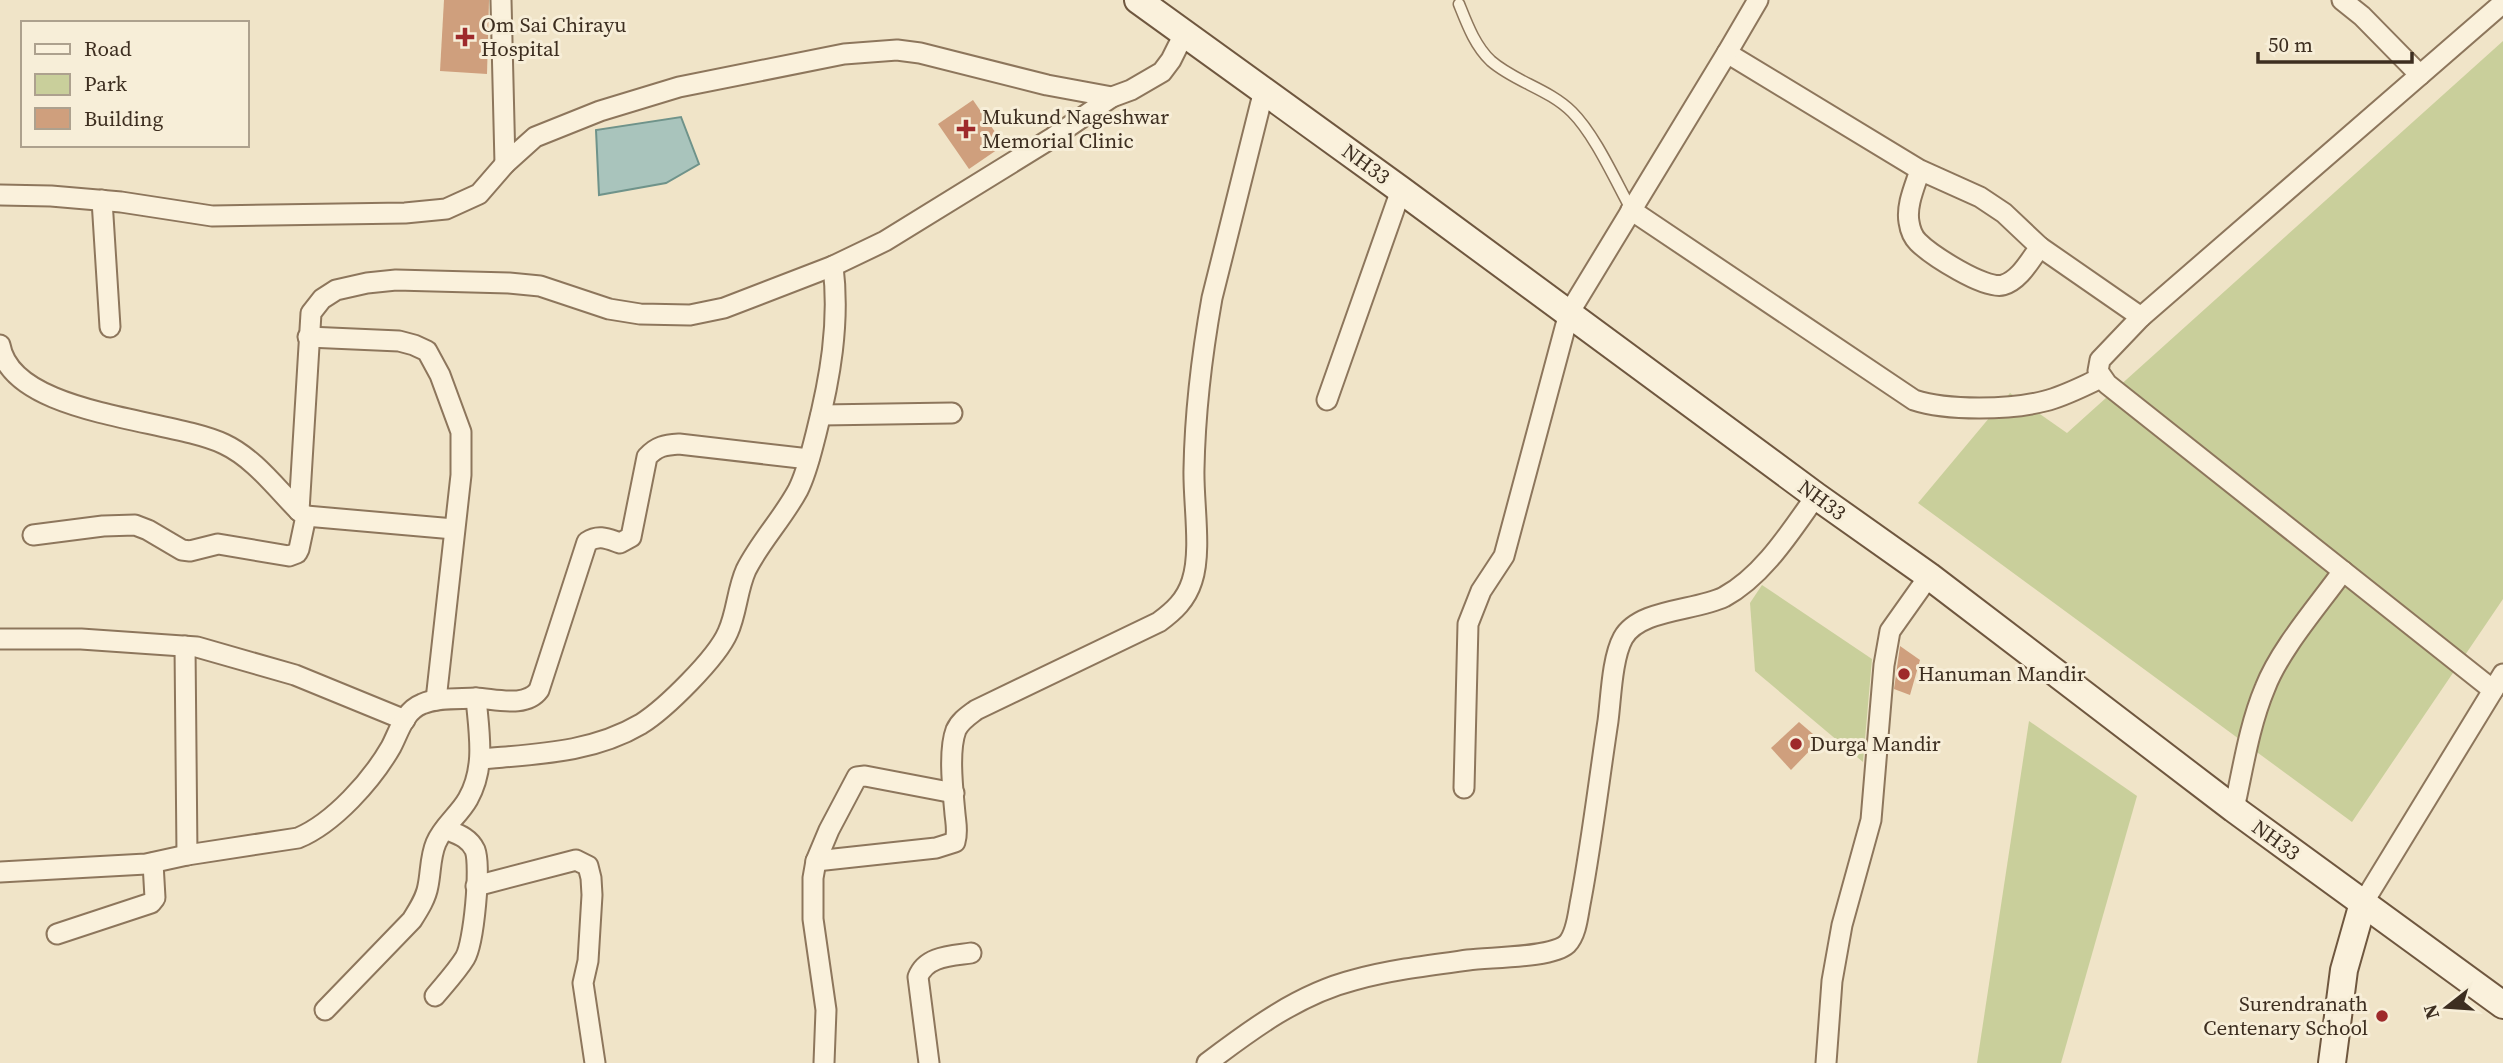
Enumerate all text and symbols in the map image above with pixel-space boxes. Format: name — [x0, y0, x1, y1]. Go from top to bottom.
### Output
place label: Om Sai Chirayu Hospital — [481, 10, 627, 63]
legend — [21, 21, 248, 147]
scale bar — [2258, 21, 2412, 65]
marker: Om Sai Chirayu Hospital — [455, 27, 475, 47]
text: 50 m — [2268, 30, 2313, 59]
text: Road — [84, 34, 132, 63]
text: Park — [84, 69, 128, 98]
place label: Mukund Nageshwar Memorial Clinic — [982, 102, 1169, 155]
text: Building — [84, 104, 163, 133]
marker: Mukund Nageshwar Memorial Clinic — [956, 119, 976, 139]
street label: NH33 — [1336, 136, 1396, 191]
street label: NH33 — [1792, 472, 1852, 527]
place label: Hanuman Mandir — [1918, 659, 2086, 688]
marker: Hanuman Mandir — [1896, 666, 1912, 682]
place label: Durga Mandir — [1810, 729, 1941, 758]
marker: Durga Mandir — [1788, 736, 1804, 752]
street label: NH33 — [2246, 812, 2306, 867]
north arrow — [2412, 972, 2482, 1042]
place label: Surendranath Centenary School — [2203, 989, 2368, 1042]
text: N — [2416, 1001, 2445, 1022]
marker: Surendranath Centenary School — [2374, 1008, 2390, 1024]

